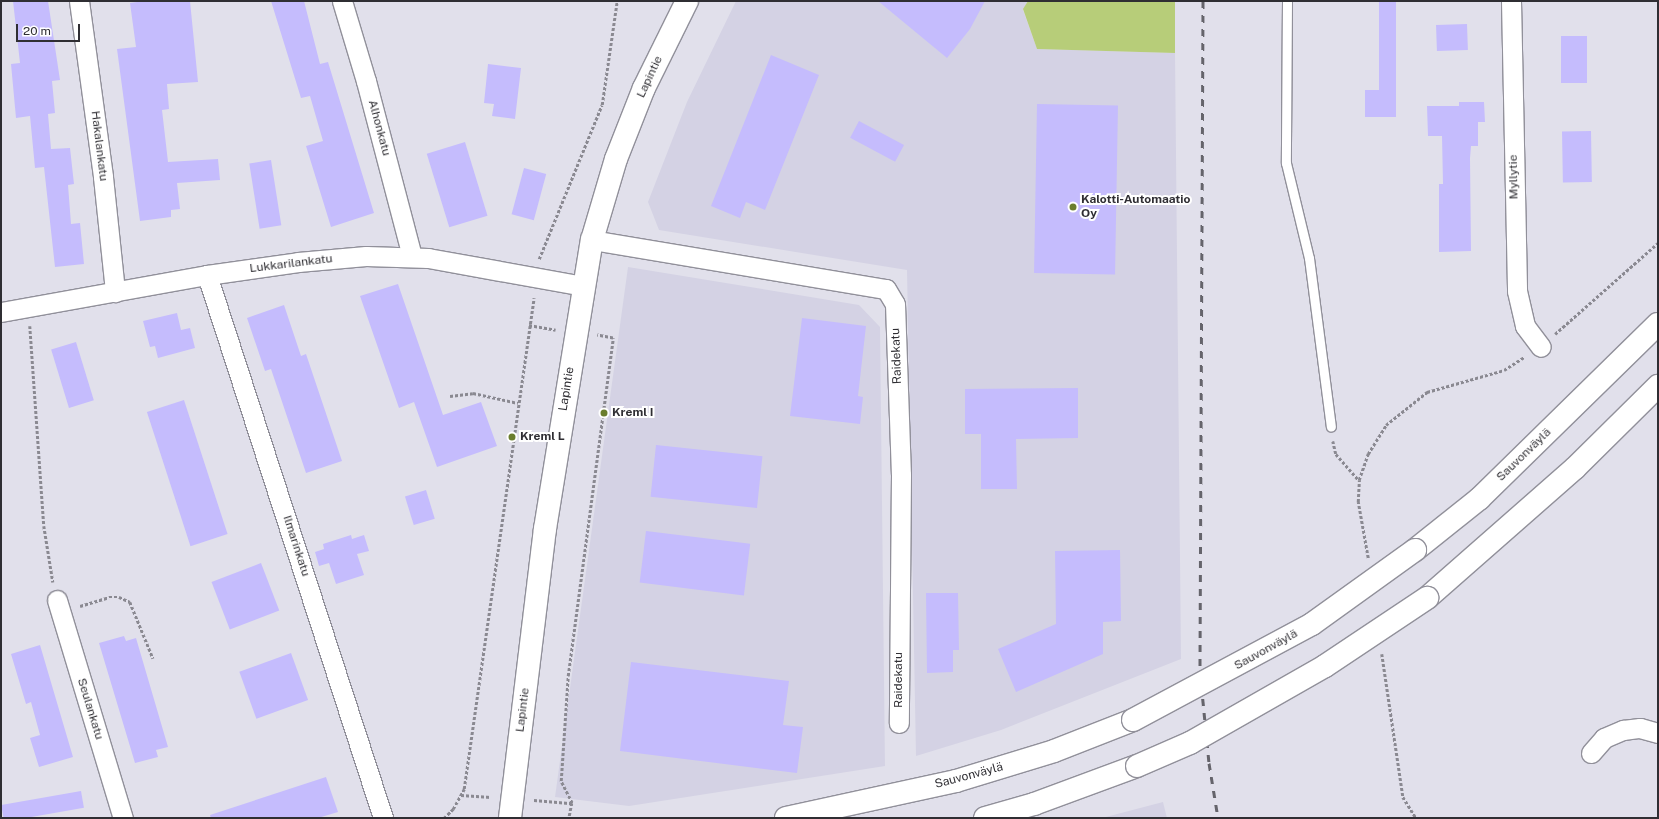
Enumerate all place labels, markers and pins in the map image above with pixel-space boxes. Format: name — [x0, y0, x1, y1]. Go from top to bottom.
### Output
place label: Kalotti-Automaatio Oy — [1081, 193, 1190, 221]
marker: Kalotti-Automaatio Oy — [1068, 202, 1078, 212]
place label: Kreml I — [612, 406, 654, 420]
marker: Kreml I — [599, 408, 609, 418]
place label: Kreml L — [520, 430, 565, 444]
marker: Kreml L — [507, 432, 517, 442]

